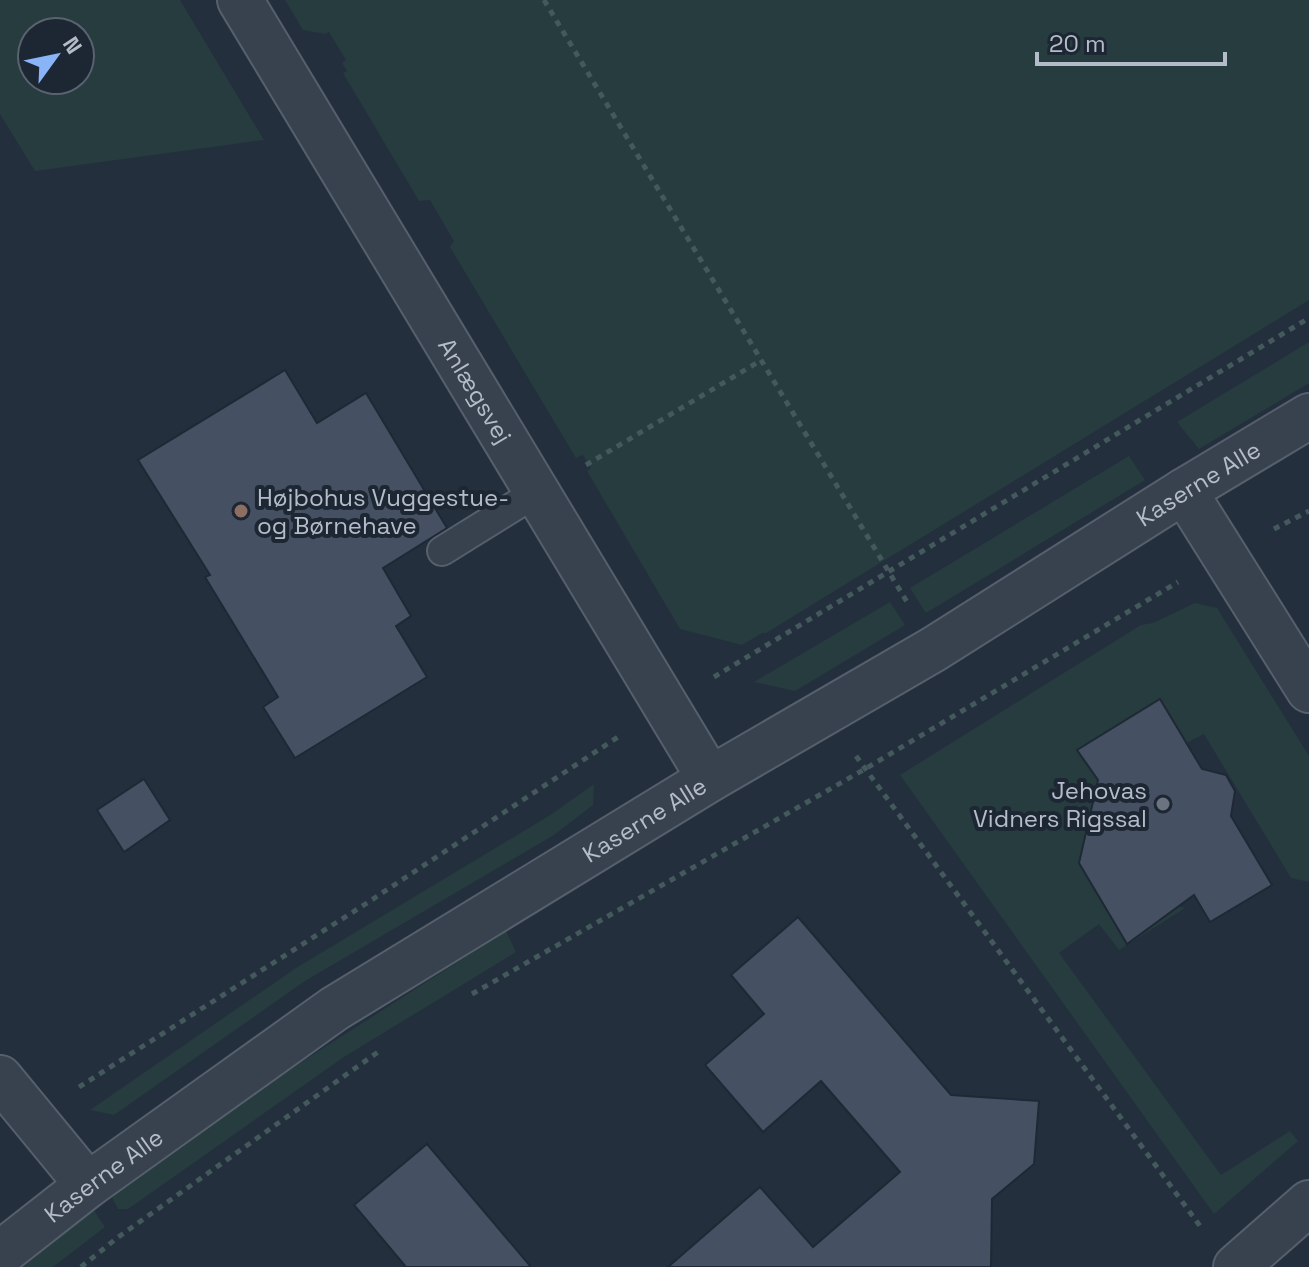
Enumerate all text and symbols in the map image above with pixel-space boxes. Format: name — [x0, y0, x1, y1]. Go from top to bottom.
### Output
north arrow — [16, 16, 96, 96]
scale bar — [1037, 16, 1225, 66]
text: 20 m — [1049, 28, 1106, 59]
text: N — [57, 31, 89, 59]
street label: Anlægsvej — [432, 332, 519, 449]
street label: Kaserne Alle — [1130, 433, 1266, 533]
place label: Højbohus Vuggestue- og Børnehave — [257, 482, 509, 541]
marker: Højbohus Vuggestue- og Børnehave — [232, 502, 250, 520]
street label: Kaserne Alle — [576, 769, 712, 869]
place label: Jehovas Vidners Rigssal — [973, 775, 1147, 834]
marker: Jehovas Vidners Rigssal — [1154, 795, 1172, 813]
street label: Kaserne Alle — [38, 1121, 169, 1229]

